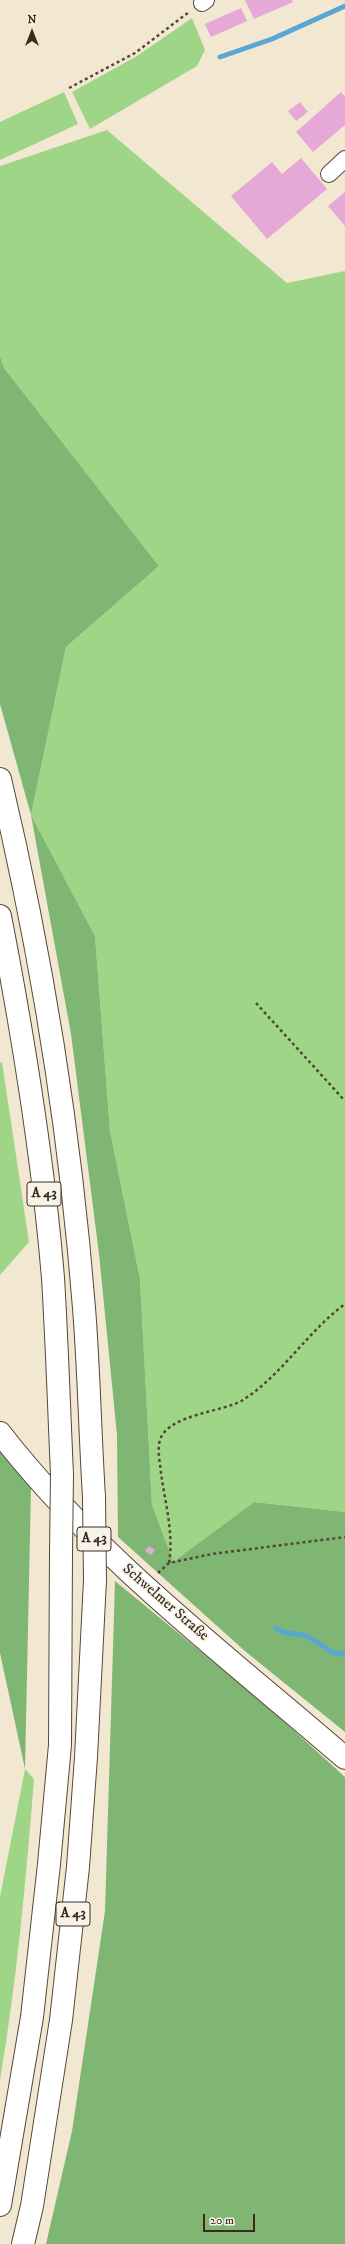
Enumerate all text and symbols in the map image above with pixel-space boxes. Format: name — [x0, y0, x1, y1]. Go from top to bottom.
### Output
north arrow — [12, 12, 52, 52]
text: N — [27, 13, 37, 27]
road number: A 43 — [27, 1182, 61, 1206]
road number: A 43 — [77, 1527, 111, 1551]
street label: Schwelmer Straße — [118, 1561, 212, 1645]
road number: A 43 — [56, 1902, 90, 1926]
scale bar — [205, 2206, 257, 2232]
text: 20 m — [210, 2213, 234, 2228]

